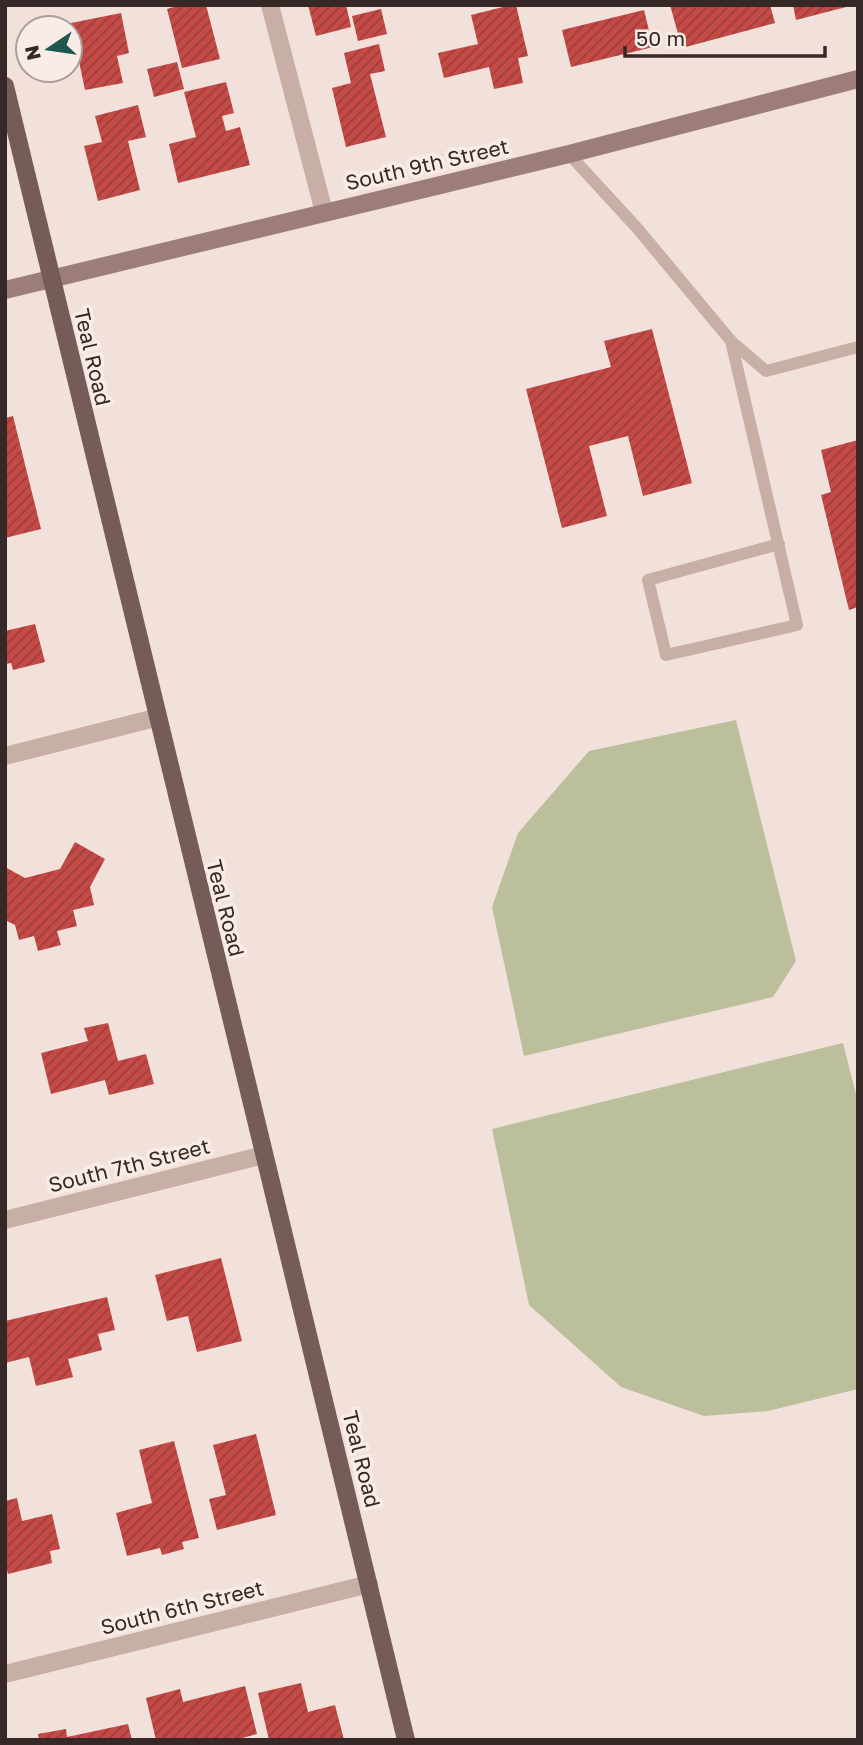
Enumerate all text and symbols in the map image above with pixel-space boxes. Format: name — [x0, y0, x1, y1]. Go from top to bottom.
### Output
north arrow — [14, 14, 84, 84]
scale bar — [625, 14, 824, 58]
text: 50 m — [636, 25, 685, 51]
text: N — [19, 43, 45, 63]
street label: South 9th Street — [343, 133, 511, 195]
street label: Teal Road — [69, 306, 117, 408]
street label: Teal Road — [201, 857, 251, 959]
street label: South 7th Street — [46, 1132, 212, 1198]
street label: Teal Road — [337, 1408, 387, 1510]
street label: South 6th Street — [98, 1574, 266, 1640]

